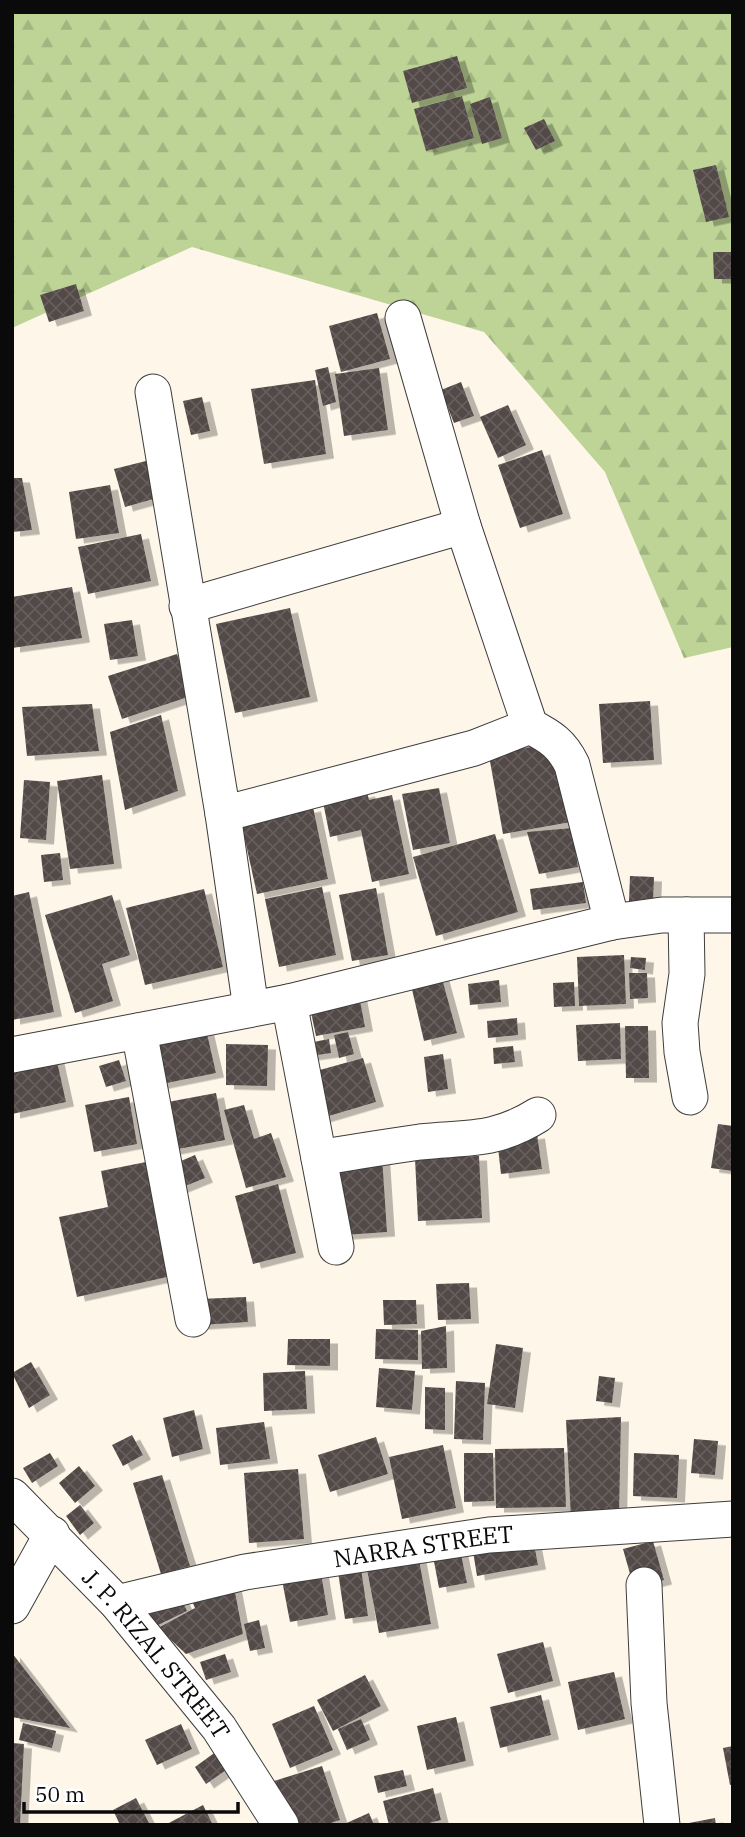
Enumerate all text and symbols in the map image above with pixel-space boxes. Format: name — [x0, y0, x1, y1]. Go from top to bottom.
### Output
street label: NARRA STREET — [331, 1517, 514, 1574]
street label: J. P. RIZAL STREET — [76, 1561, 238, 1745]
scale bar — [24, 1770, 238, 1814]
text: 50 m — [35, 1780, 85, 1808]

